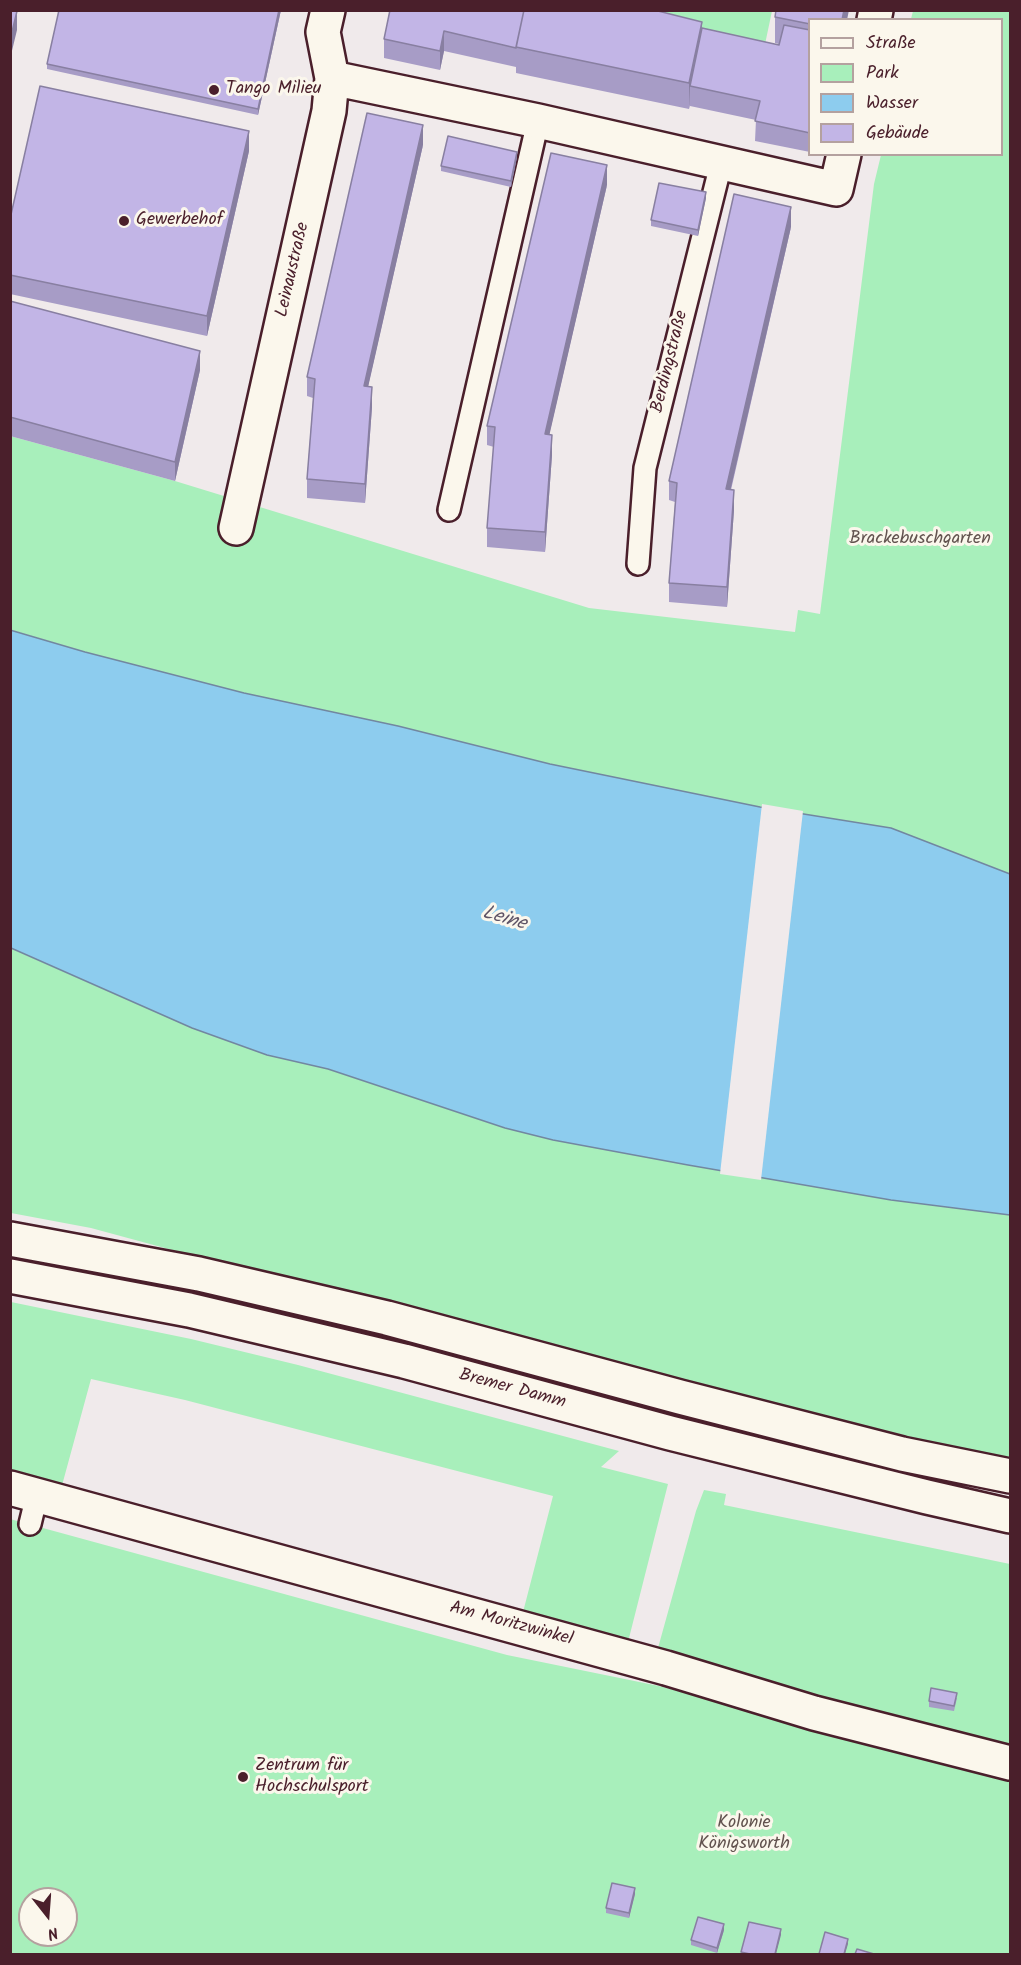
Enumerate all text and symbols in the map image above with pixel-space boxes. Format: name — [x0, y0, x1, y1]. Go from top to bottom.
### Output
legend — [808, 18, 1003, 156]
text: Straße — [866, 29, 916, 58]
text: Park — [866, 59, 899, 88]
place label: Tango Milieu — [226, 79, 322, 101]
marker: Tango Milieu — [207, 83, 221, 97]
text: Wasser — [866, 89, 918, 118]
text: Gebäude — [866, 119, 929, 148]
place label: Gewerbehof — [136, 210, 223, 232]
marker: Gewerbehof — [117, 214, 131, 228]
street label: Leinaustraße — [273, 221, 315, 319]
street label: Berdingstraße — [648, 309, 694, 415]
park label: Brackebuschgarten — [849, 529, 991, 551]
water label: Leine — [479, 902, 529, 938]
street label: Bremer Damm — [456, 1365, 568, 1415]
street label: Am Moritzwinkel — [447, 1598, 575, 1652]
place label: Zentrum für Hochschulsport — [255, 1756, 369, 1798]
marker: Zentrum für Hochschulsport — [236, 1770, 250, 1784]
park label: Kolonie Königsworth — [698, 1813, 790, 1856]
north arrow — [18, 1887, 78, 1947]
text: N — [44, 1919, 61, 1946]

